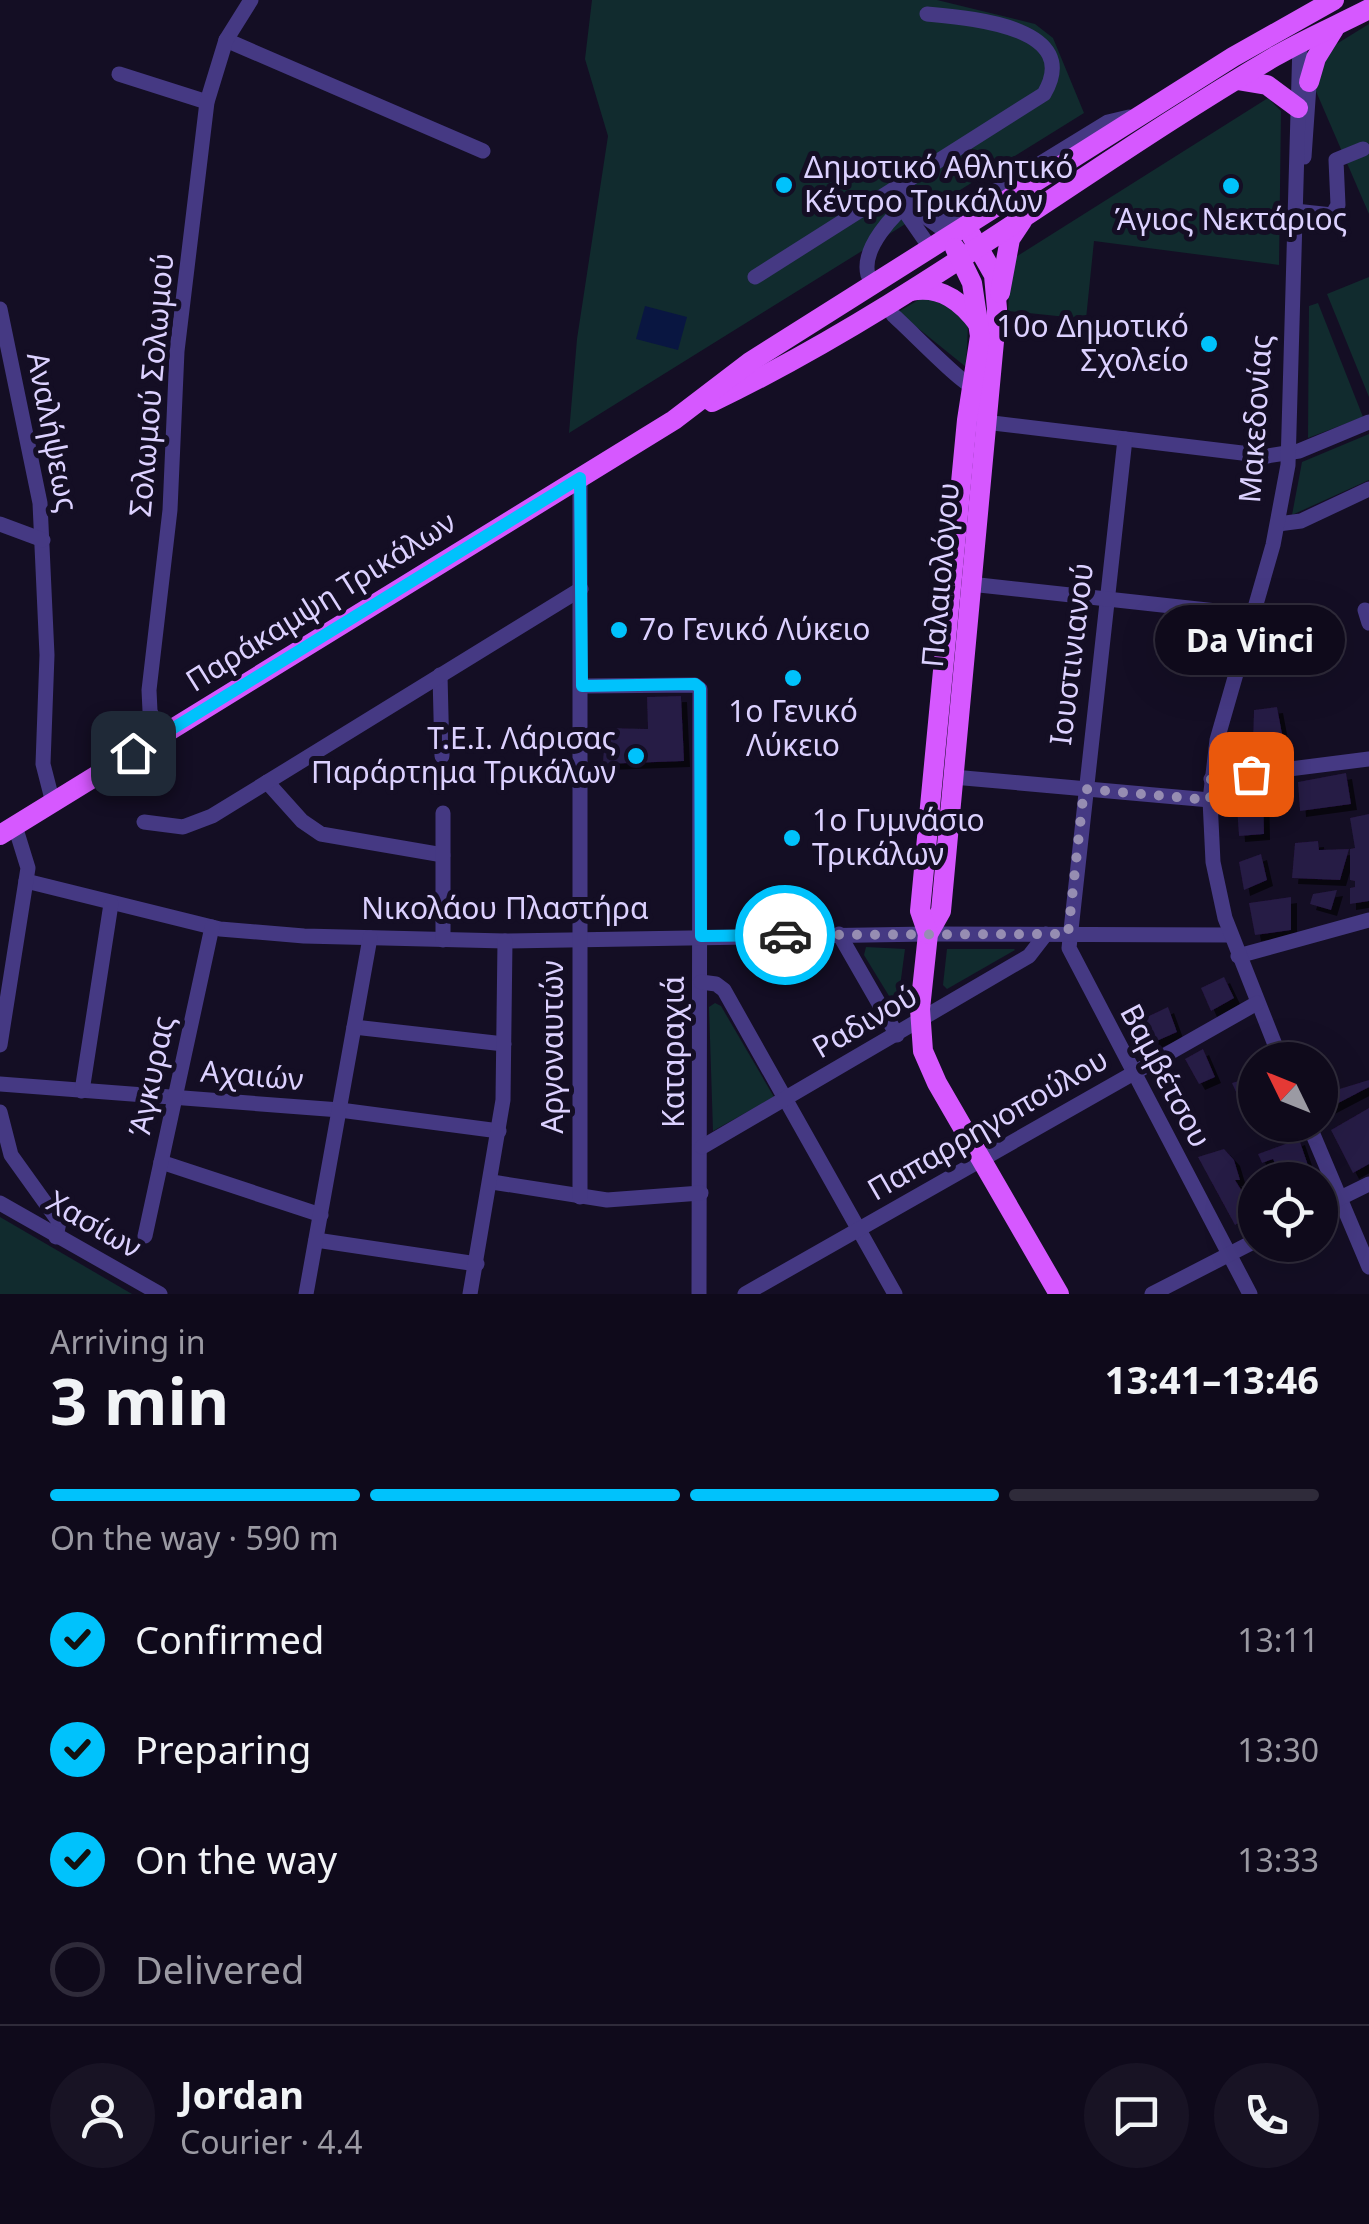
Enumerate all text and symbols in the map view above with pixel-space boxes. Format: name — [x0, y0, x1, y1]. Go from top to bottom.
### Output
place label: Δημοτικό Αθλητικό Κέντρο Τρικάλων — [804, 146, 1073, 221]
marker: Δημοτικό Αθλητικό Κέντρο Τρικάλων — [773, 174, 795, 196]
marker: Άγιος Νεκτάριος — [1220, 175, 1242, 197]
place label: Άγιος Νεκτάριος — [1115, 198, 1347, 239]
street label: Σολωμού Σολωμού — [119, 251, 182, 519]
place label: 10ο Δημοτικό Σχολείο — [996, 305, 1189, 380]
marker: 10ο Δημοτικό Σχολείο — [1198, 333, 1220, 355]
street label: Μακεδονίας — [1228, 333, 1281, 504]
street label: Αναλήψεως — [18, 348, 89, 515]
street label: Παλαιολόγου — [911, 481, 968, 669]
street label: Παράκαμψη Τρικάλων — [177, 501, 463, 701]
street label: Ιουστινιανού — [1039, 560, 1102, 747]
callout: Da Vinci — [1156, 604, 1346, 674]
place label: 7ο Γενικό Λύκειο — [639, 608, 870, 649]
text: Da Vinci — [1186, 618, 1314, 661]
marker: 7ο Γενικό Λύκειο — [608, 619, 630, 641]
marker: 1ο Γενικό Λύκειο — [782, 667, 804, 689]
place label: 1ο Γενικό Λύκειο — [728, 690, 858, 765]
pin — [91, 711, 176, 796]
place label: Τ.Ε.Ι. Λάρισας Παράρτημα Τρικάλων — [311, 717, 616, 792]
icon: home — [106, 726, 161, 781]
pin — [1209, 732, 1294, 817]
marker: Τ.Ε.Ι. Λάρισας Παράρτημα Τρικάλων — [625, 745, 647, 767]
icon: bag — [1224, 747, 1279, 802]
place label: 1ο Γυμνάσιο Τρικάλων — [812, 799, 985, 874]
marker: 1ο Γυμνάσιο Τρικάλων — [781, 827, 803, 849]
courier — [735, 885, 835, 985]
street label: Νικολάου Πλαστήρα — [361, 887, 649, 928]
icon: car — [758, 908, 813, 963]
street label: Αργοναυτών — [531, 960, 572, 1134]
street label: Ραδινού — [804, 974, 924, 1067]
street label: Καταραχιά — [652, 976, 693, 1128]
street label: Βαμβέτσου — [1111, 996, 1221, 1154]
street label: Άγκυρας — [118, 1012, 183, 1139]
street label: Παπαρρηγοπούλου — [860, 1038, 1115, 1209]
north arrow — [1238, 1042, 1338, 1142]
map controls — [1238, 1042, 1338, 1262]
street label: Αχαιών — [199, 1050, 305, 1099]
button: locate — [1238, 1162, 1338, 1262]
street label: Χασίων — [40, 1180, 149, 1267]
text: Arriving in — [50, 1320, 205, 1363]
text: 13:41–13:46 — [1105, 1353, 1319, 1405]
text: 3 min — [50, 1356, 229, 1444]
text: On the way · 590 m — [50, 1516, 339, 1559]
icon: check — [50, 1612, 105, 1667]
text: Confirmed — [135, 1613, 324, 1665]
text: 13:11 — [1237, 1618, 1319, 1661]
icon: check — [50, 1722, 105, 1777]
text: Preparing — [135, 1723, 311, 1775]
text: 13:30 — [1237, 1728, 1319, 1771]
icon: check — [50, 1832, 105, 1887]
text: On the way — [135, 1833, 337, 1885]
text: 13:33 — [1237, 1838, 1319, 1881]
text: Delivered — [135, 1943, 304, 1995]
button: person — [50, 2063, 155, 2168]
button: chat — [1084, 2063, 1189, 2168]
button: phone — [1214, 2063, 1319, 2168]
text: Jordan — [180, 2068, 304, 2120]
text: Courier · 4.4 — [180, 2120, 363, 2163]

